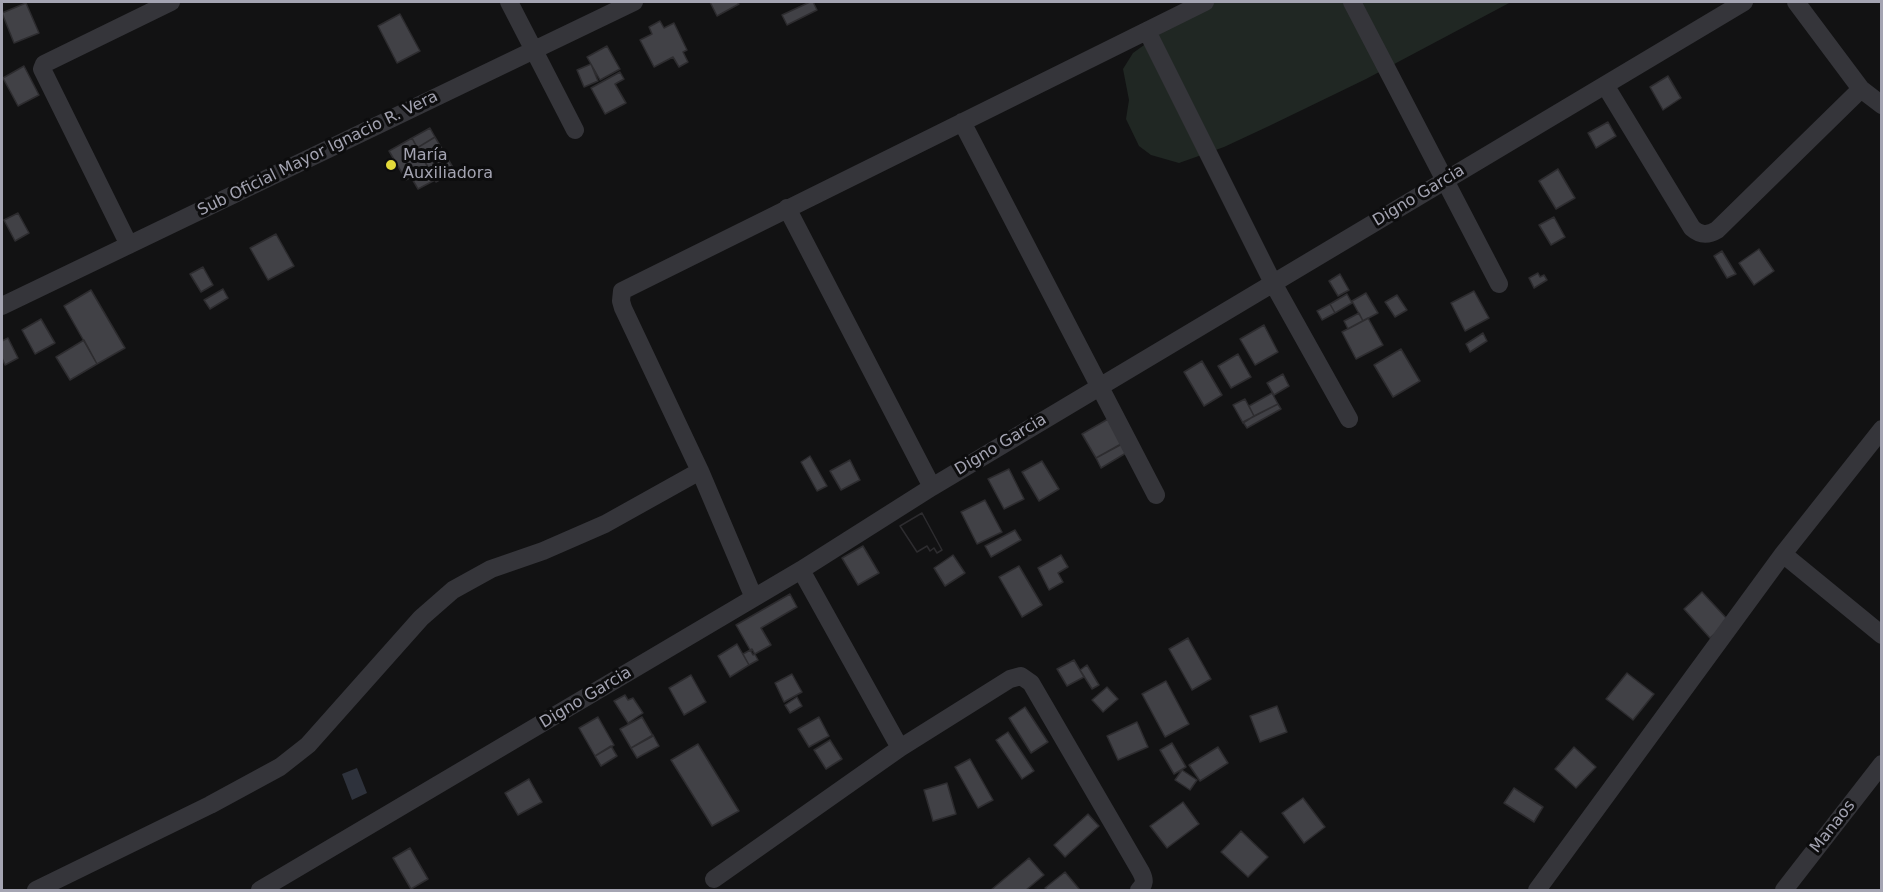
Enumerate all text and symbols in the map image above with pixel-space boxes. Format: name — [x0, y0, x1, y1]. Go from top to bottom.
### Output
street label: Sub Oficial Mayor Ignacio R. Vera — [195, 87, 441, 221]
place label: María Auxiliadora — [403, 146, 493, 184]
marker: María Auxiliadora — [384, 158, 398, 172]
street label: Digno Garcia — [1370, 161, 1468, 231]
street label: Digno Garcia — [952, 410, 1050, 480]
street label: Digno Garcia — [537, 663, 635, 733]
street label: Manaos — [1806, 797, 1860, 857]

